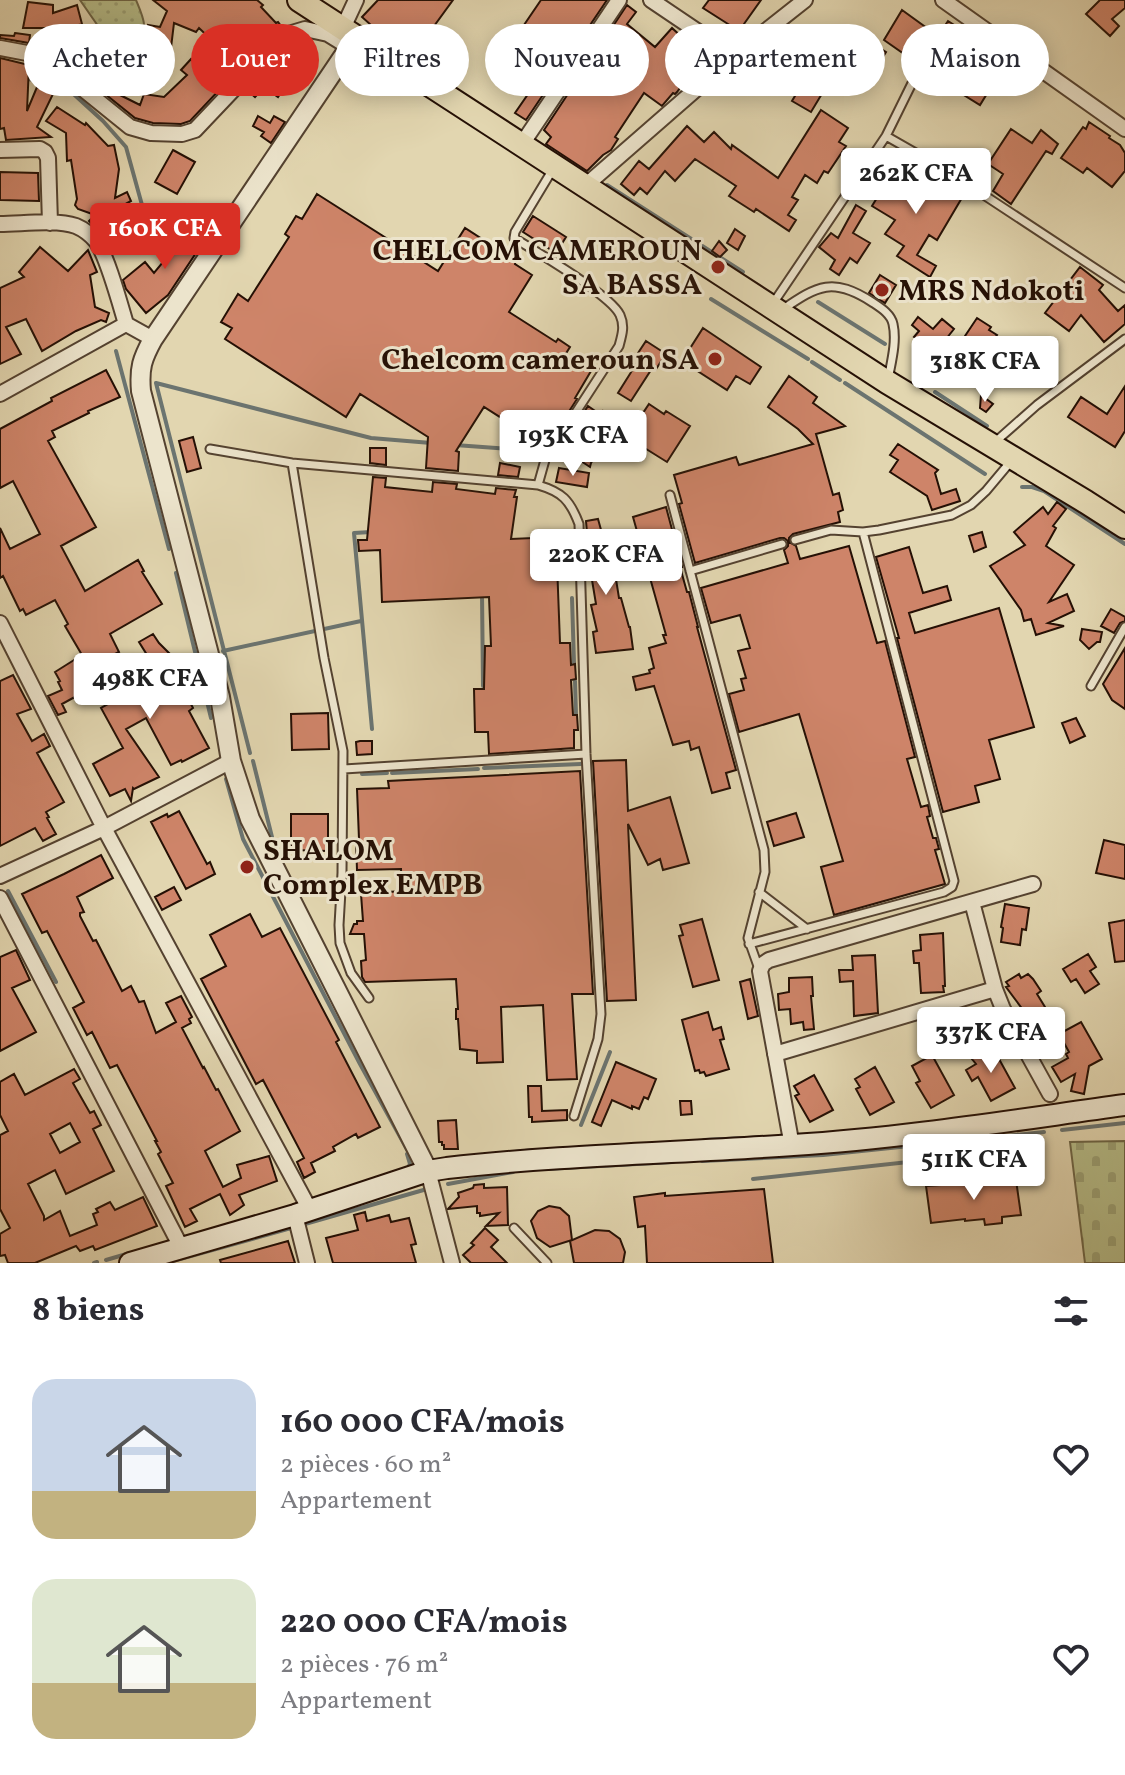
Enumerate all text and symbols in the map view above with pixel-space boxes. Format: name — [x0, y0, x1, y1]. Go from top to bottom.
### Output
chip: Acheter — [24, 24, 175, 96]
chip: Louer — [191, 24, 319, 96]
chip: Filtres — [335, 24, 469, 96]
chip: Nouveau — [485, 24, 649, 96]
chip: Appartement — [665, 24, 885, 96]
chip: Maison — [901, 24, 1049, 96]
pin: 262K CFA — [833, 148, 999, 216]
text: 262K CFA — [859, 156, 973, 192]
pin: 160K CFA — [82, 203, 248, 271]
text: 160K CFA — [108, 211, 222, 247]
place label: CHELCOM CAMEROUN SA BASSA — [373, 231, 702, 307]
marker: CHELCOM CAMEROUN SA BASSA — [709, 258, 727, 276]
place label: MRS Ndokoti — [898, 271, 1085, 313]
marker: MRS Ndokoti — [873, 281, 891, 299]
pin: 318K CFA — [902, 336, 1068, 404]
place label: Chelcom cameroun SA — [381, 340, 699, 382]
text: 318K CFA — [930, 344, 1040, 380]
marker: Chelcom cameroun SA — [706, 350, 724, 368]
pin: 193K CFA — [490, 410, 656, 478]
text: 193K CFA — [518, 418, 628, 454]
pin: 220K CFA — [523, 529, 689, 597]
text: 220K CFA — [548, 537, 664, 573]
pin: 498K CFA — [67, 653, 233, 721]
text: 498K CFA — [92, 661, 208, 697]
place label: SHALOM Complex EMPB — [263, 831, 483, 907]
marker: SHALOM Complex EMPB — [238, 858, 256, 876]
pin: 337K CFA — [908, 1007, 1074, 1075]
text: 337K CFA — [935, 1015, 1047, 1051]
pin: 511K CFA — [891, 1134, 1057, 1202]
text: 511K CFA — [921, 1142, 1027, 1178]
text: 8 biens — [32, 1288, 145, 1335]
icon: filters — [1049, 1289, 1093, 1333]
text: 160 000 CFA/mois — [280, 1400, 565, 1447]
icon: home — [96, 1411, 192, 1507]
icon: heart — [1049, 1437, 1093, 1481]
text: 2 pièces · 60 m² — [280, 1447, 451, 1483]
text: Appartement — [280, 1483, 432, 1519]
text: 220 000 CFA/mois — [280, 1600, 568, 1647]
icon: home — [96, 1611, 192, 1707]
icon: heart — [1049, 1637, 1093, 1681]
text: 2 pièces · 76 m² — [280, 1647, 448, 1683]
text: Appartement — [280, 1683, 432, 1719]

